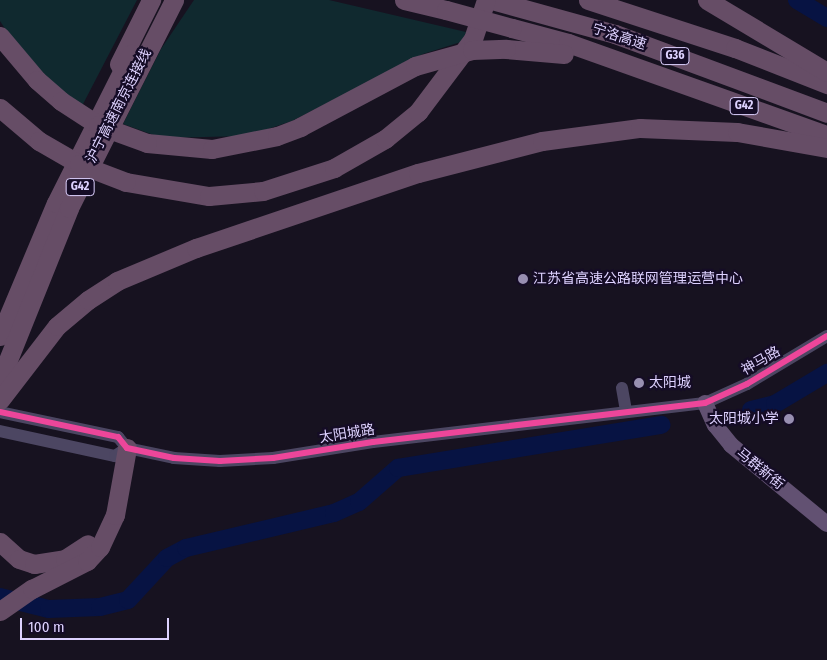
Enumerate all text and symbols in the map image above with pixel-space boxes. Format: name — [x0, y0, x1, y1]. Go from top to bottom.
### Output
street label: 宁洛高速 — [590, 20, 648, 54]
street label: 沪宁高速南京连接线 — [83, 46, 155, 166]
road number: G36 — [660, 46, 690, 66]
road number: G42 — [729, 96, 759, 115]
road number: G42 — [65, 178, 95, 196]
place label: 江苏省高速公路联网管理运营中心 — [533, 271, 743, 287]
marker: 江苏省高速公路联网管理运营中心 — [517, 273, 529, 285]
street label: 神马路 — [739, 343, 783, 379]
place label: 太阳城 — [649, 375, 691, 391]
marker: 太阳城 — [633, 377, 645, 389]
place label: 太阳城小学 — [709, 411, 779, 427]
marker: 太阳城小学 — [783, 413, 795, 425]
street label: 太阳城路 — [318, 421, 376, 447]
street label: 马群新街 — [733, 445, 787, 493]
scale bar — [22, 608, 171, 640]
text: 100 m — [28, 618, 65, 636]

